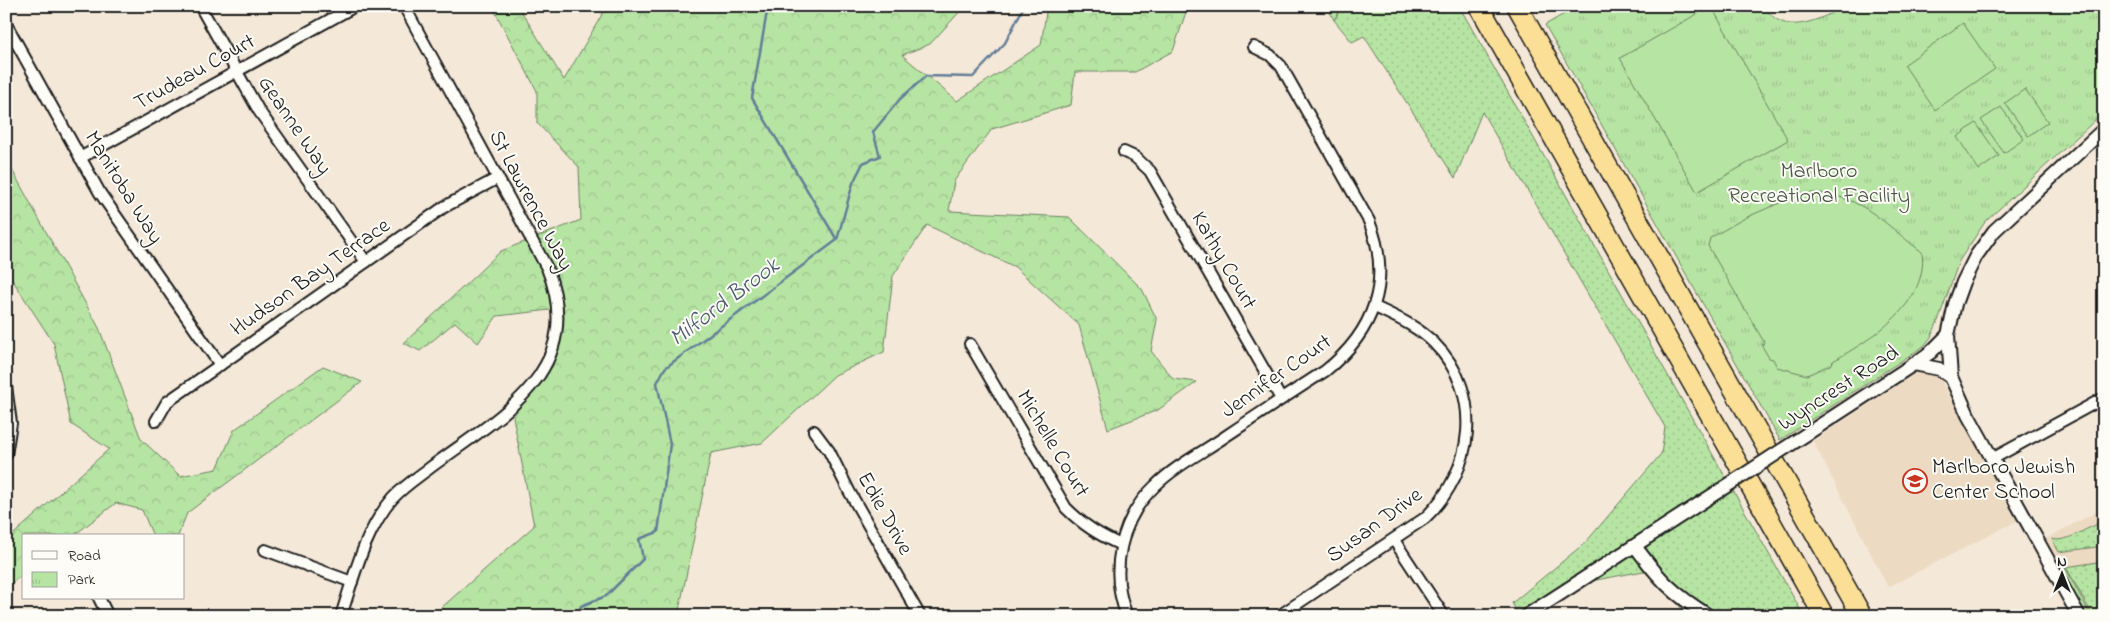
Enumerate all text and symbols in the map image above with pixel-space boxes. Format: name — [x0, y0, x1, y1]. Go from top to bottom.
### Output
street label: Trudeau Court — [129, 26, 262, 120]
street label: Geanne Way — [248, 70, 339, 183]
street label: Manitoba Way — [75, 125, 171, 251]
street label: St Lawrence Way — [479, 125, 581, 278]
park label: Marlboro Recreational Facility — [1728, 156, 1910, 214]
street label: Kathy Court — [1181, 206, 1264, 317]
street label: Hudson Bay Terrace — [225, 211, 398, 346]
water label: Milford Brook — [662, 249, 789, 356]
street label: Jennifer Court — [1215, 327, 1339, 427]
street label: Wyncrest Road — [1772, 338, 1906, 441]
street label: Michelle Court — [1007, 384, 1097, 504]
place label: Marlboro Jewish Center School — [1932, 452, 2075, 509]
street label: Edie Drive — [848, 466, 920, 562]
school or university icon: Marlboro Jewish Center School — [1902, 468, 1928, 494]
street label: Susan Drive — [1320, 480, 1430, 572]
legend — [22, 534, 185, 600]
text: Road — [68, 545, 101, 567]
north arrow — [2038, 550, 2088, 600]
text: N — [2057, 552, 2067, 573]
text: Park — [68, 569, 96, 591]

